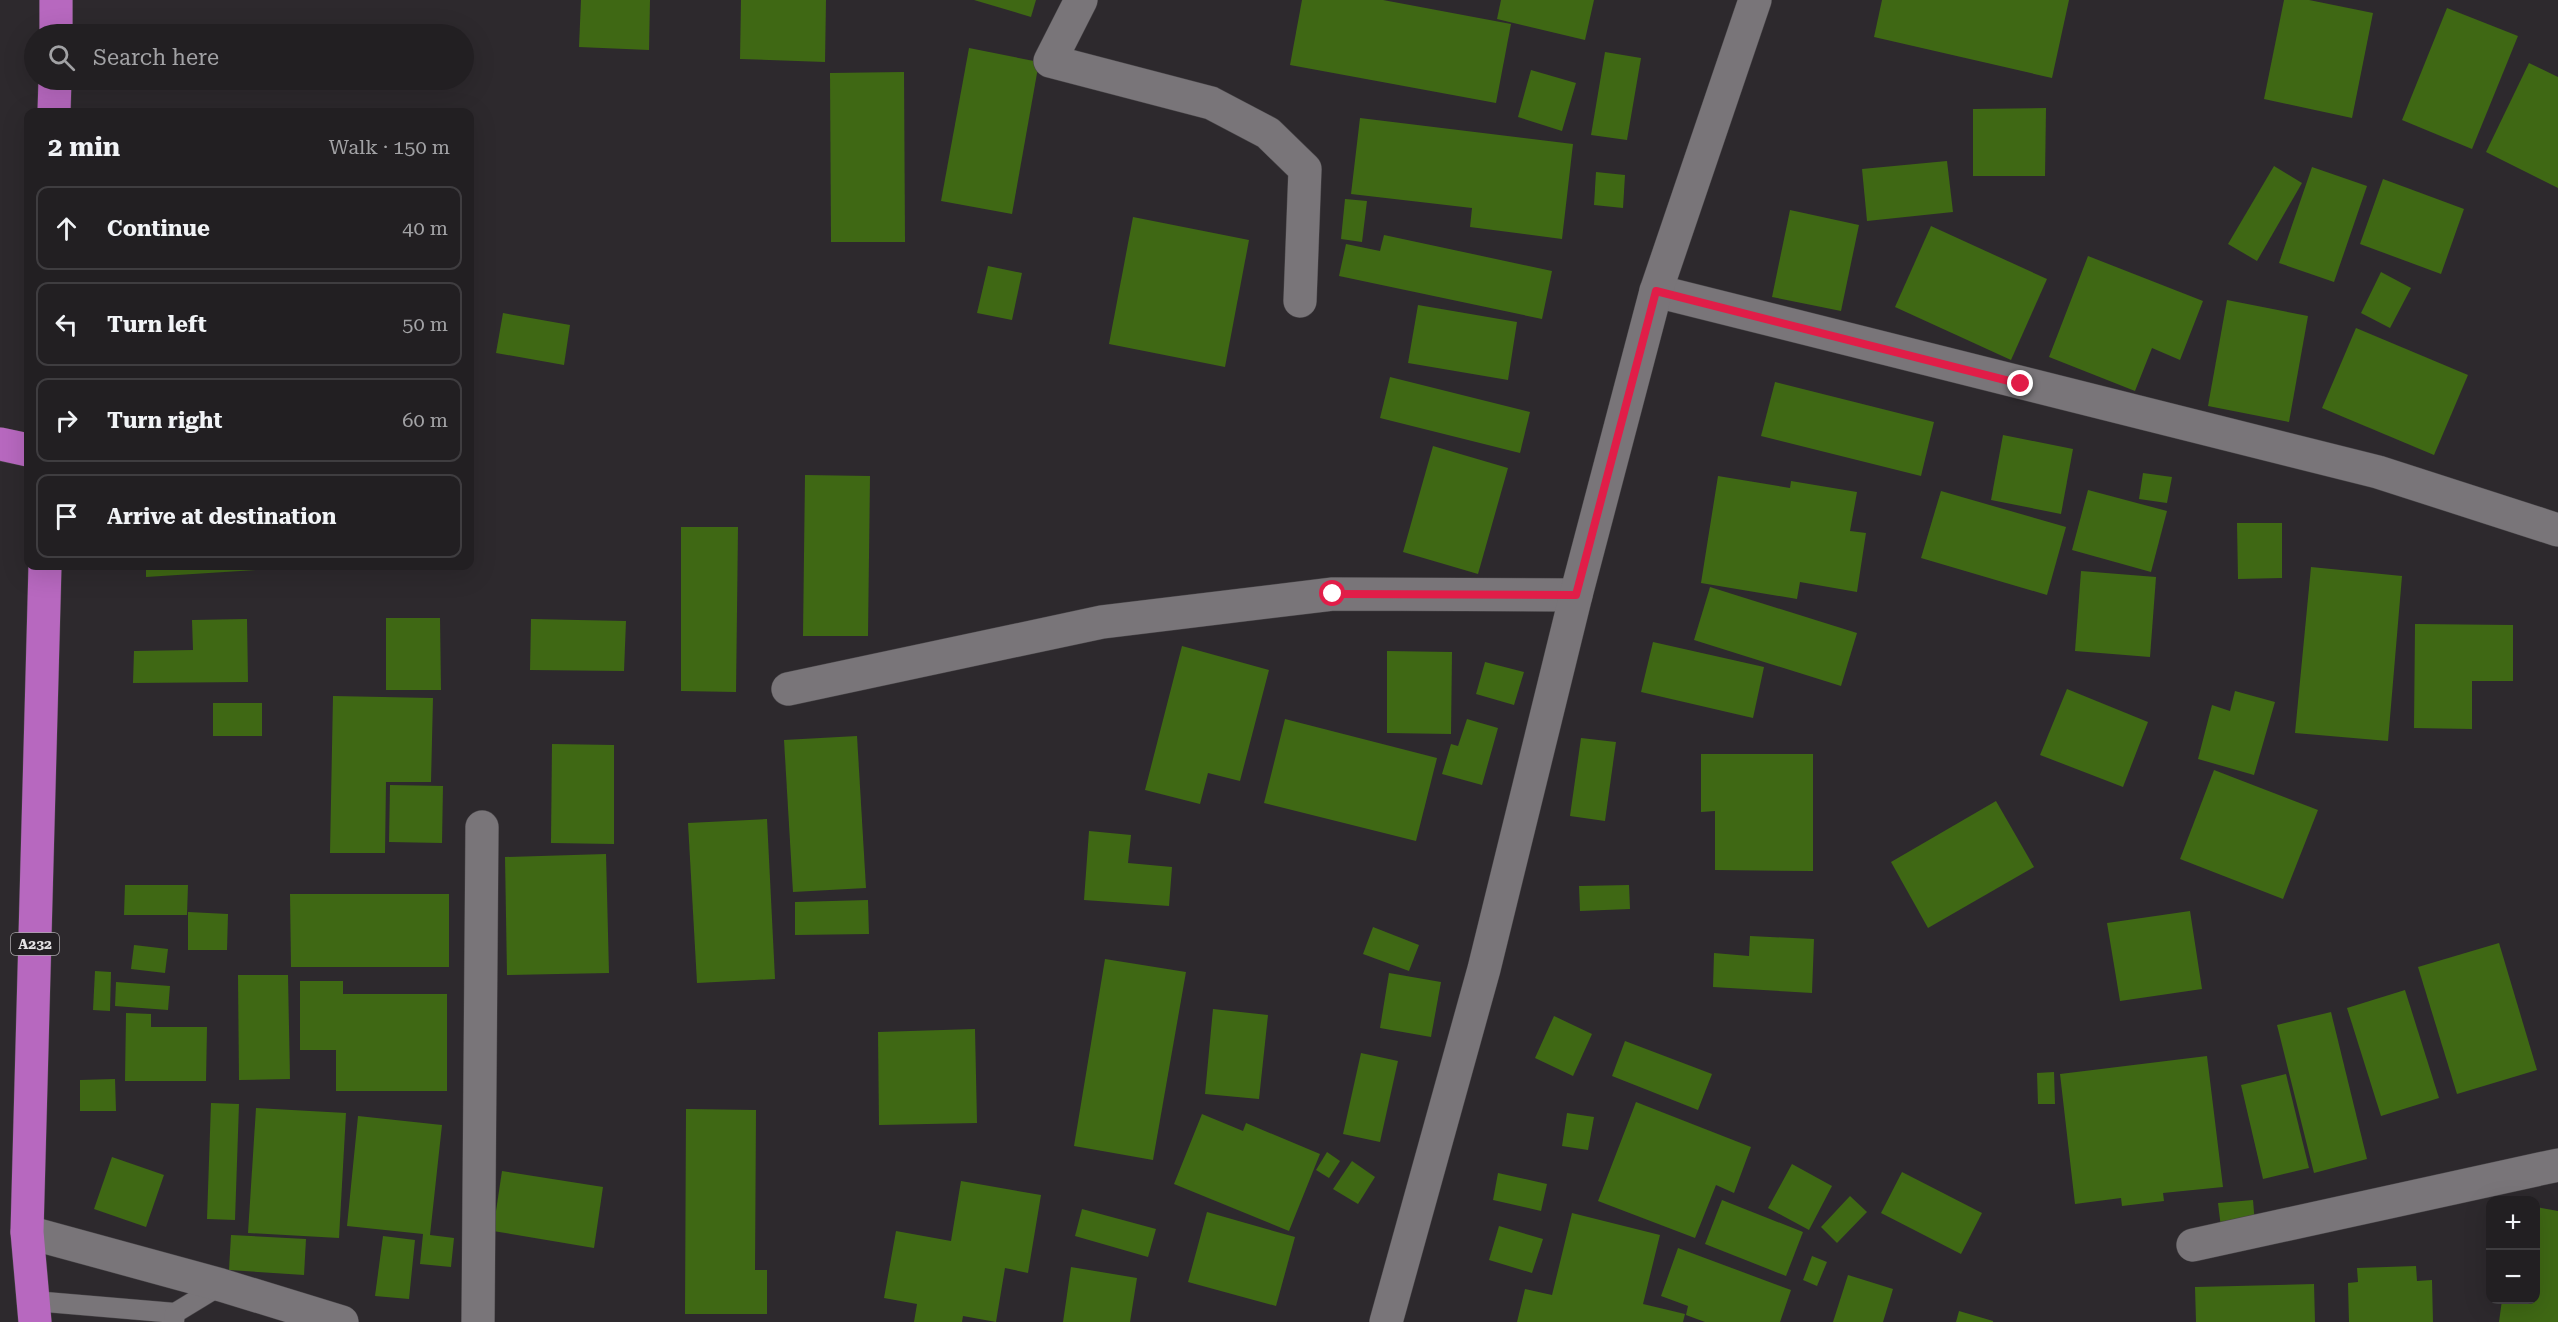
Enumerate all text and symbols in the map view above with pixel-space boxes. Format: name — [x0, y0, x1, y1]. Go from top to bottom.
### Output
search box — [24, 24, 474, 90]
icon: search — [45, 41, 78, 74]
text: Search here — [93, 45, 219, 70]
text: 2 min — [48, 132, 120, 162]
text: Walk · 150 m — [329, 135, 450, 159]
icon: ahead — [50, 212, 83, 245]
text: Continue — [107, 216, 210, 241]
text: 40 m — [402, 216, 448, 240]
icon: left — [50, 308, 83, 341]
text: Turn left — [107, 312, 207, 337]
text: 50 m — [402, 312, 448, 336]
route end — [2007, 370, 2033, 396]
icon: right — [50, 404, 83, 437]
text: Turn right — [107, 408, 222, 433]
text: 60 m — [402, 408, 448, 432]
icon: arrive — [50, 500, 83, 533]
text: Arrive at destination — [107, 504, 336, 529]
route start — [1319, 580, 1345, 606]
road number: A232 — [11, 933, 59, 955]
map controls — [2486, 1196, 2540, 1304]
button: + — [2486, 1196, 2540, 1250]
button: − — [2486, 1250, 2540, 1304]

